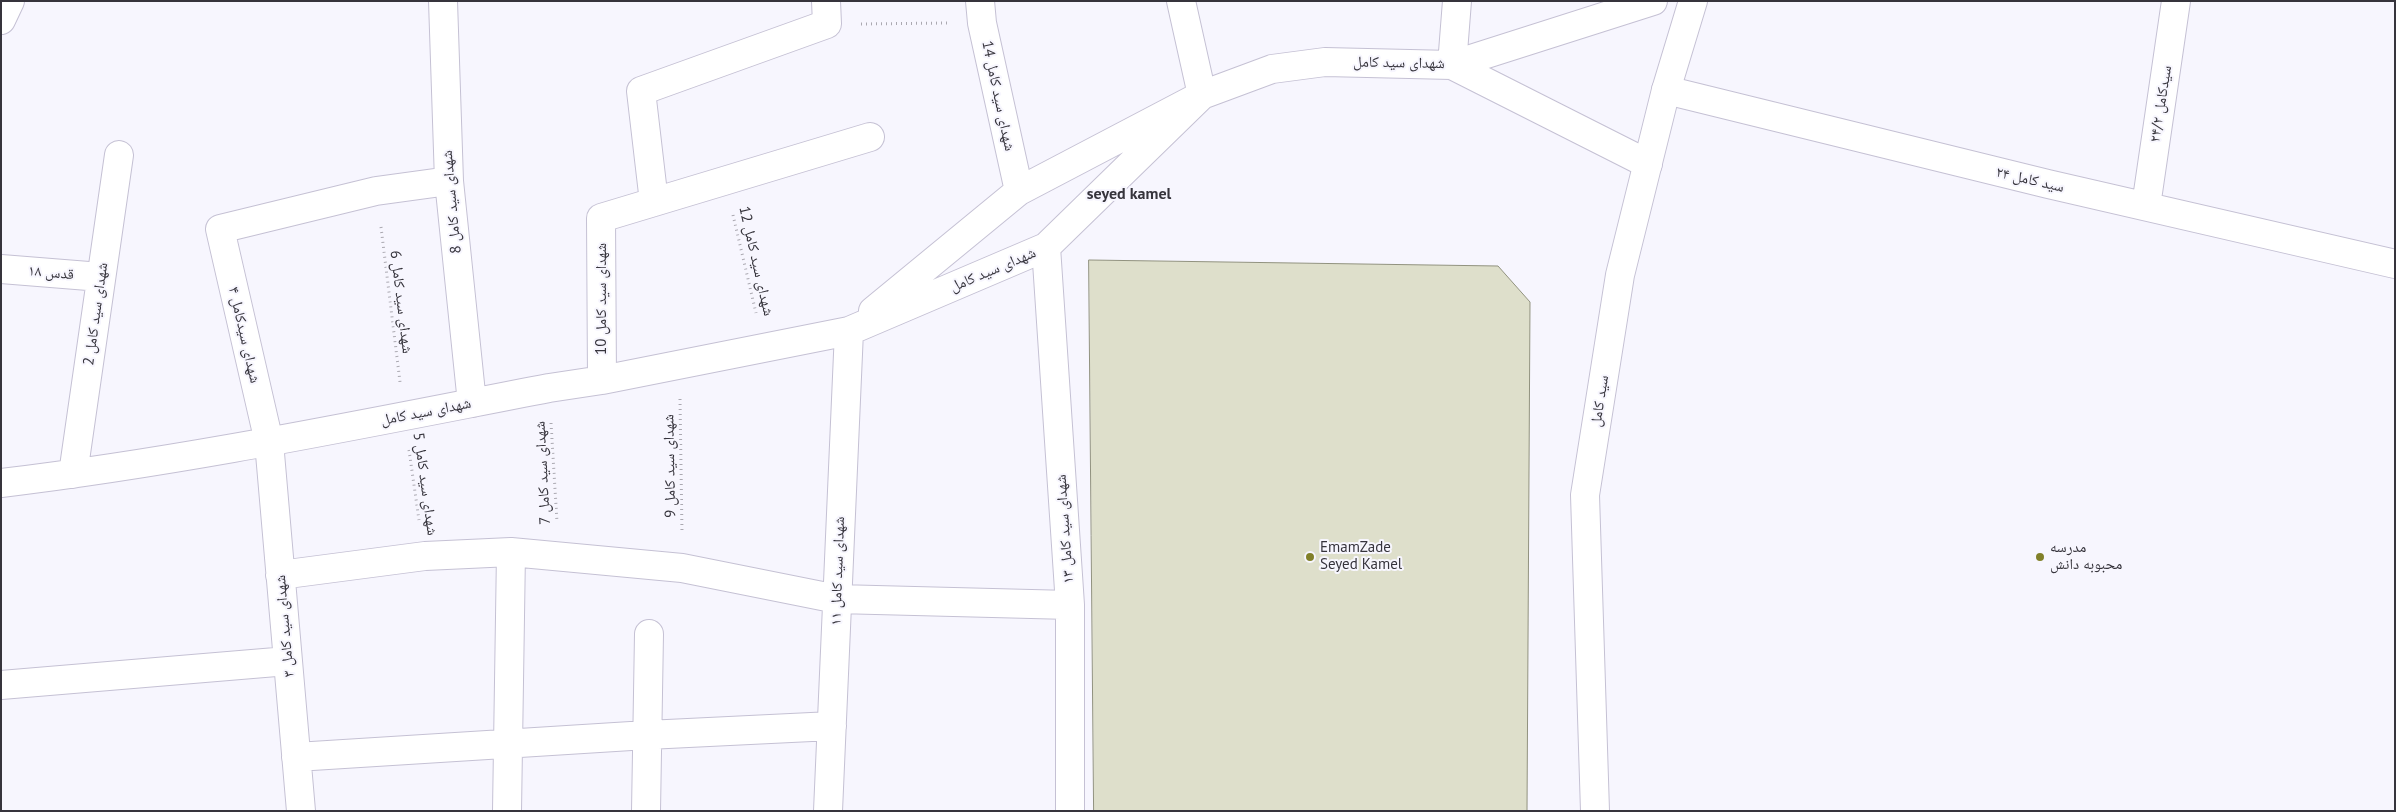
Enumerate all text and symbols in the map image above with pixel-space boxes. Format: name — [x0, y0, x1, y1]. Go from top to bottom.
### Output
street label: شهدای سید کامل 14 — [978, 39, 1018, 153]
street label: شهدای سید کامل — [1353, 53, 1445, 73]
street label: سیدکامل ۲۴/۲ — [2146, 64, 2176, 144]
street label: شهدای سید کامل 8 — [439, 149, 465, 255]
street label: سید کامل ۲۴ — [1994, 163, 2066, 197]
district label: seyed kamel — [1087, 184, 1171, 204]
street label: شهدای سید کامل 12 — [735, 204, 777, 318]
street label: شهدای سید کامل 10 — [593, 243, 611, 355]
street label: شهدای سید کامل — [947, 244, 1039, 296]
street label: شهدای سید کامل 6 — [386, 249, 416, 355]
street label: شهدای سید کامل 2 — [80, 261, 112, 367]
street label: قدس ۱۸ — [27, 262, 75, 284]
street label: شهدای سیدکامل ۴ — [224, 285, 264, 385]
street label: سید کامل — [1587, 374, 1613, 428]
street label: شهدای سید کامل — [379, 394, 473, 430]
street label: شهدای سید کامل 9 — [660, 414, 680, 518]
street label: شهدای سید کامل 7 — [531, 421, 555, 525]
street label: شهدای سید کامل 5 — [409, 431, 441, 537]
street label: شهدای سید کامل ۱۳ — [1052, 474, 1078, 584]
street label: شهدای سید کامل ۱۱ — [827, 516, 849, 626]
place label: EmamZade Seyed Kamel — [1320, 539, 1402, 574]
place label: مدرسه محبوبه دانش — [2050, 539, 2122, 574]
marker: EmamZade Seyed Kamel — [1304, 551, 1316, 563]
marker: مدرسه محبوبه دانش — [2034, 551, 2046, 563]
street label: شهدای سید کامل ۳ — [272, 574, 298, 678]

